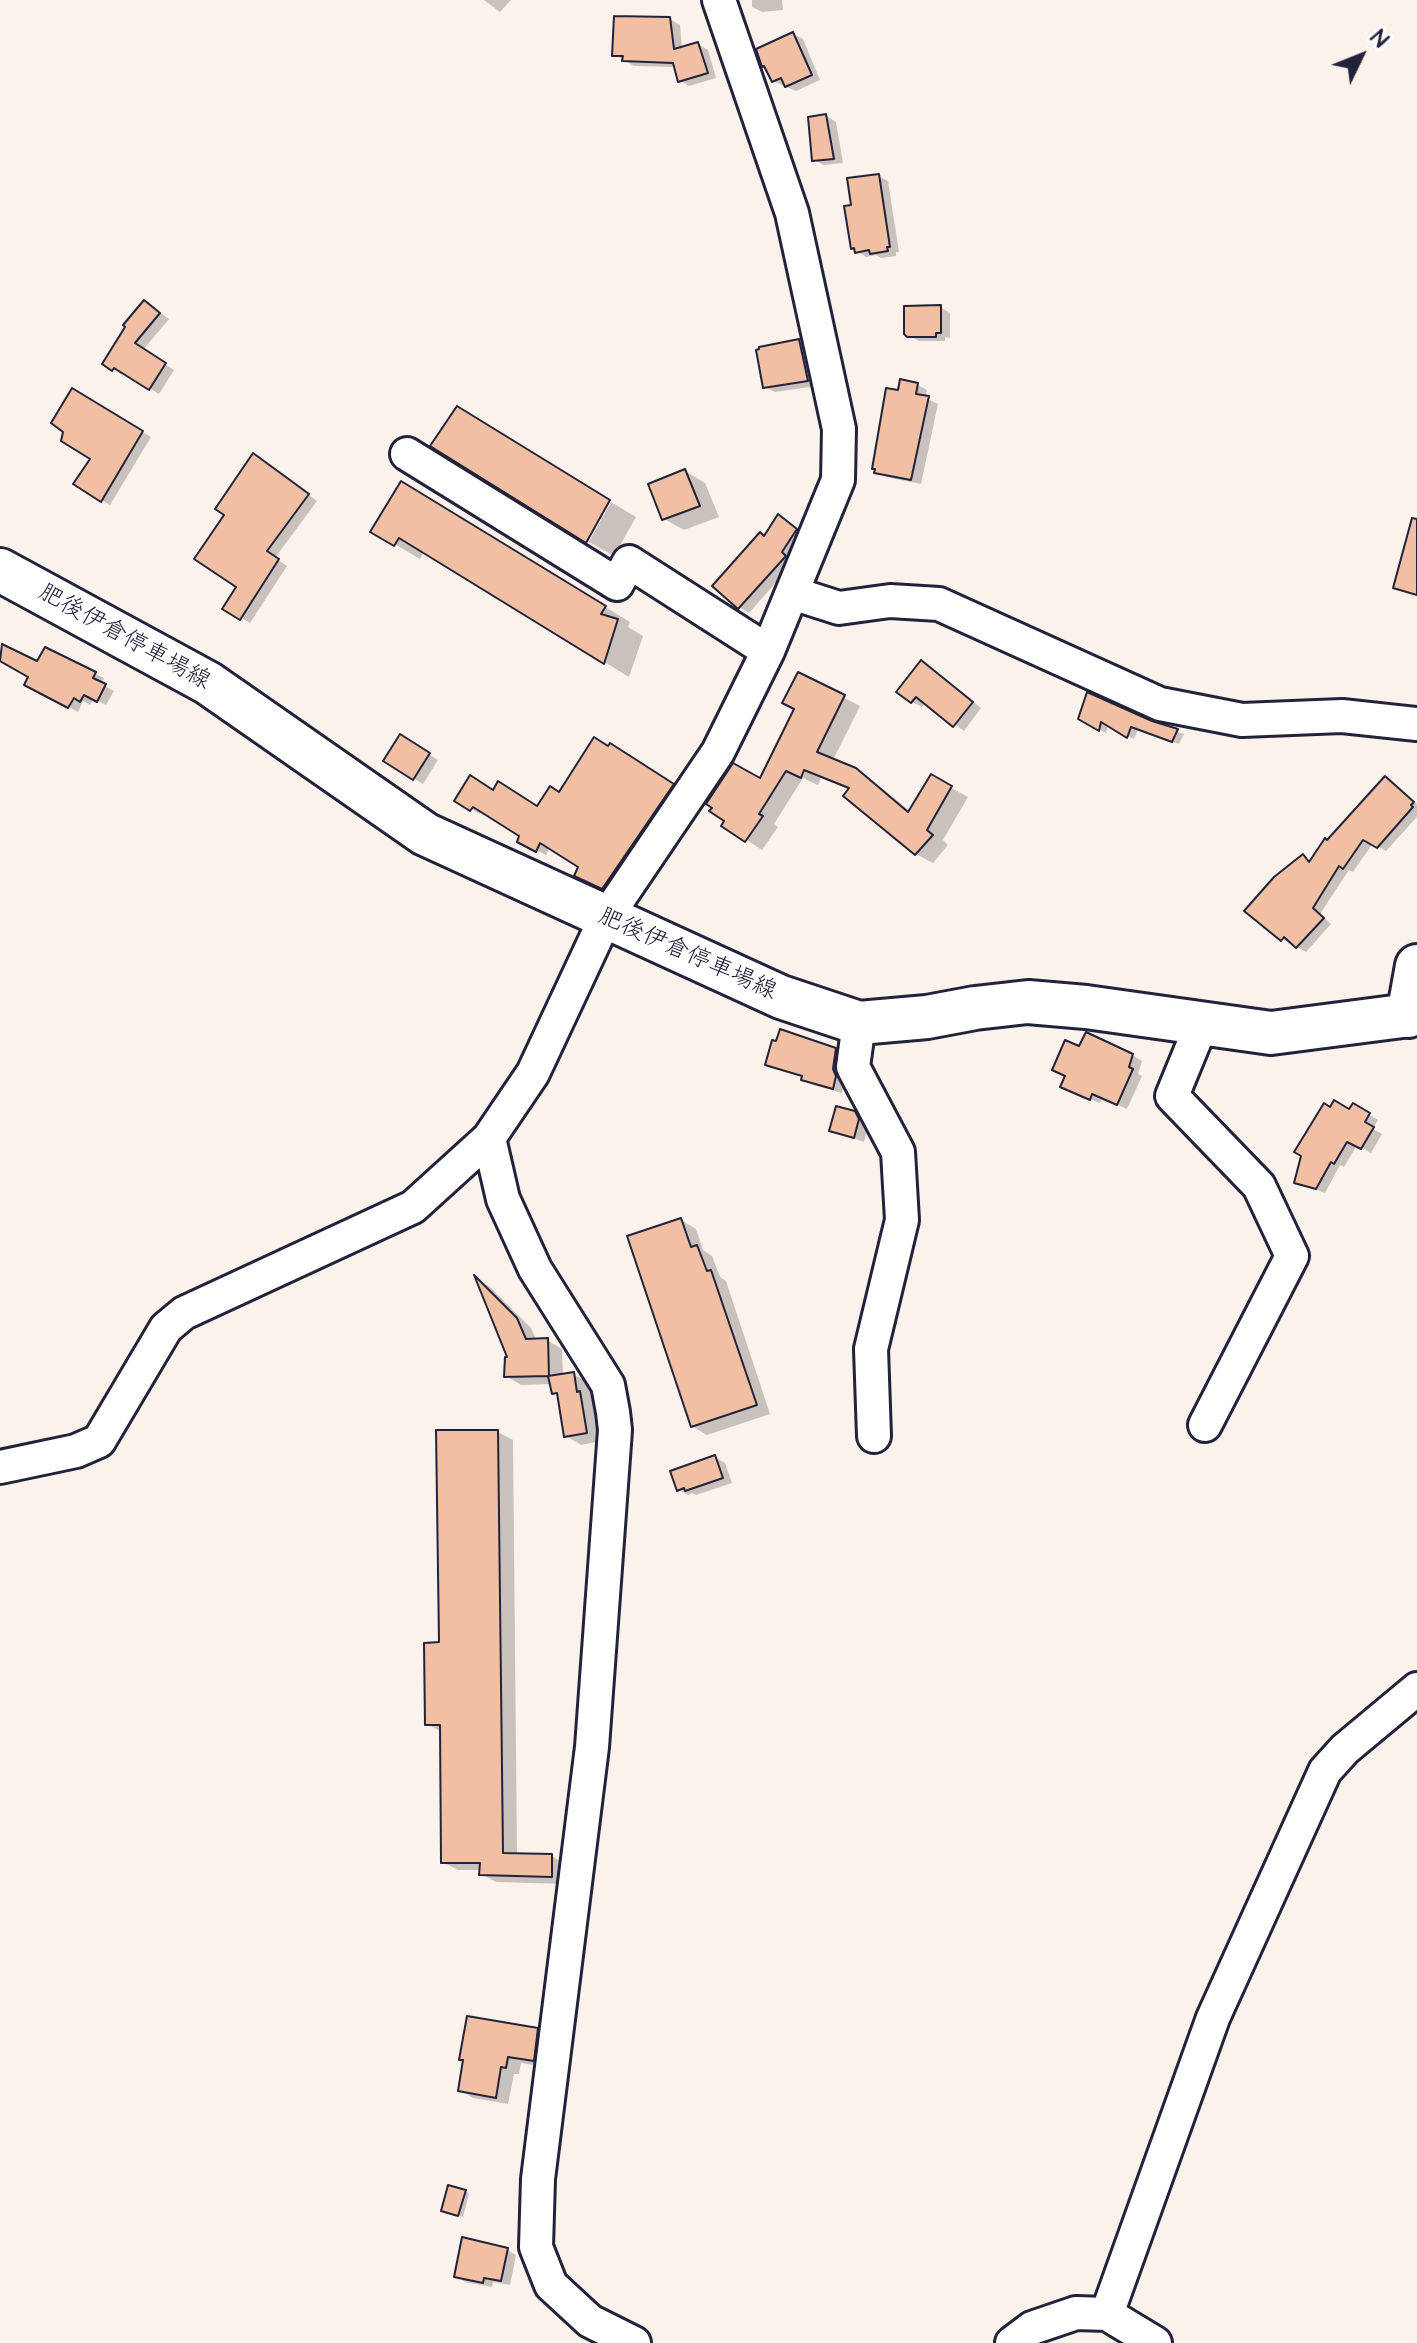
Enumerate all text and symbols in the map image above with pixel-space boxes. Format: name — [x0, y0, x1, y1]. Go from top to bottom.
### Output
north arrow — [1321, 16, 1401, 96]
text: N — [1363, 24, 1395, 55]
street label: 肥後伊倉停車場線 — [33, 579, 215, 697]
street label: 肥後伊倉停車場線 — [593, 903, 781, 1007]

